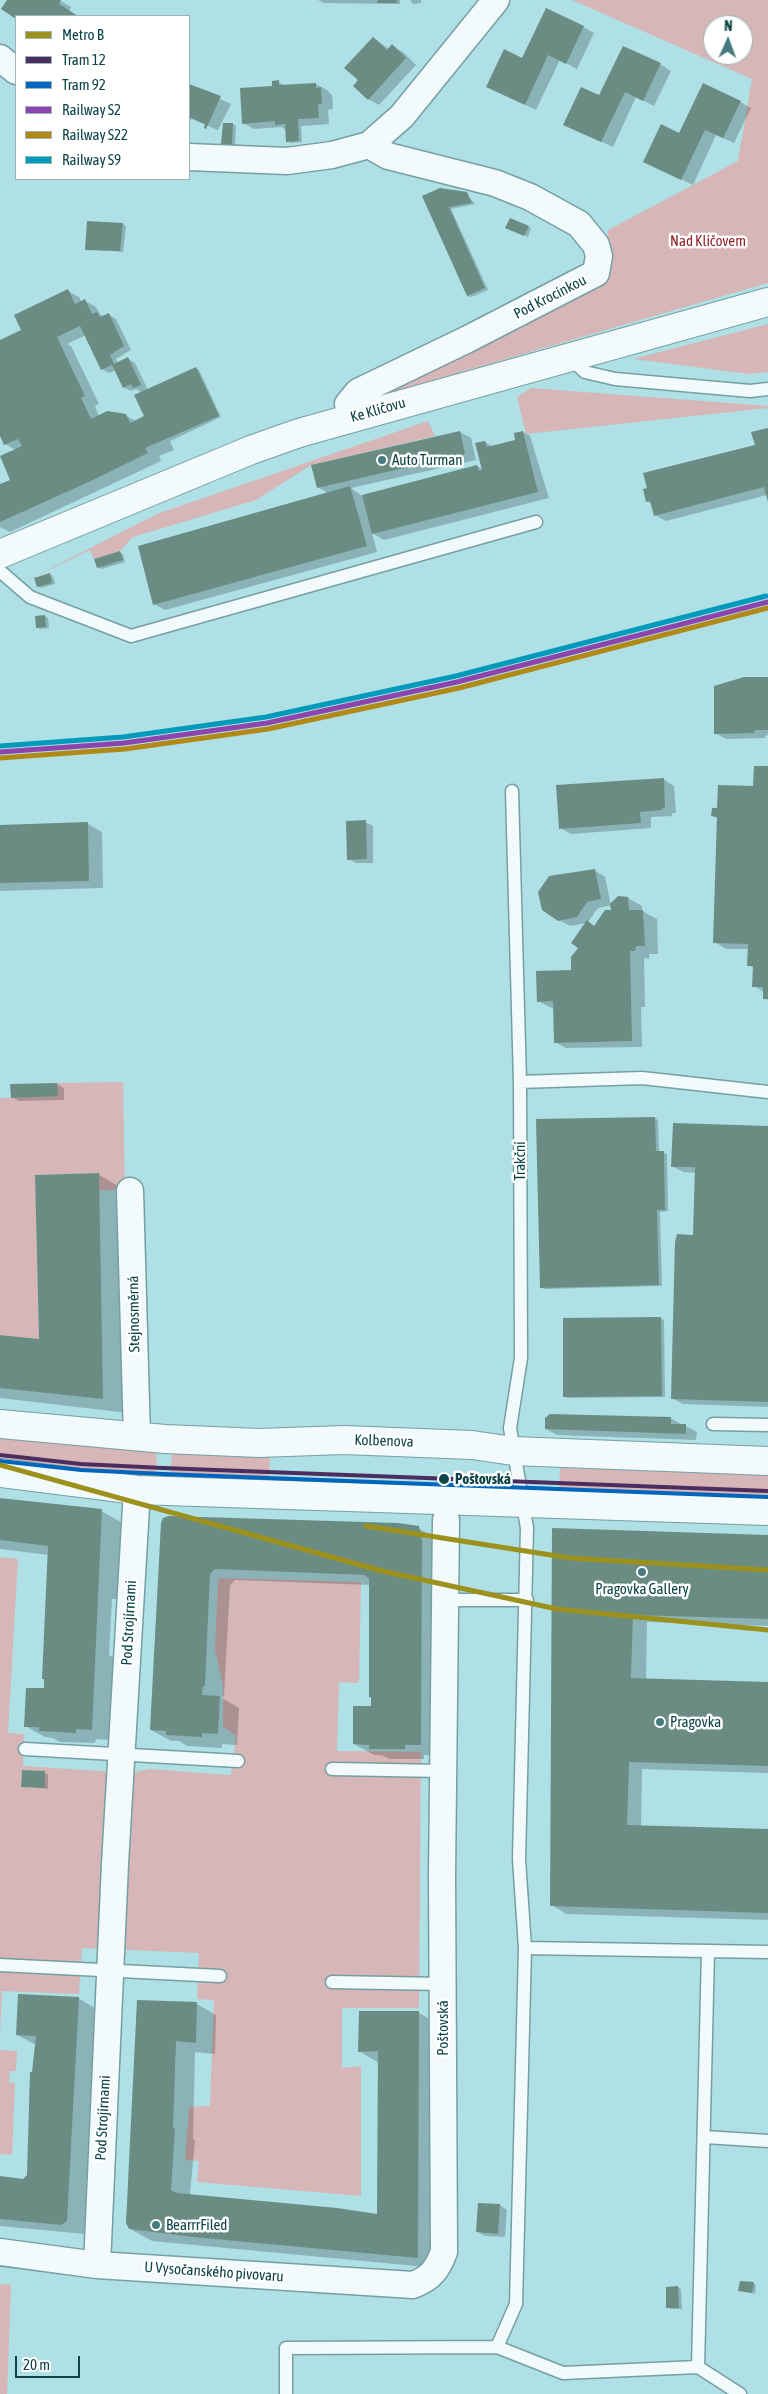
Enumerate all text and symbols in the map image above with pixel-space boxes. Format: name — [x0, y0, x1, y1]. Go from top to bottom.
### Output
legend — [15, 15, 190, 180]
north arrow — [703, 15, 753, 65]
text: N — [724, 18, 733, 34]
text: Metro B — [62, 26, 104, 43]
text: Tram 12 — [62, 51, 106, 68]
text: Tram 92 — [62, 76, 106, 93]
text: Railway S2 — [62, 101, 121, 118]
text: Railway S22 — [62, 126, 128, 143]
text: Railway S9 — [62, 151, 121, 168]
park label: Nad Klíčovem — [670, 232, 746, 250]
street label: Pod Krocínkou — [511, 271, 589, 323]
street label: Ke Klíčovu — [348, 394, 408, 426]
place label: Auto Turman — [392, 451, 462, 469]
marker: Auto Turman — [376, 454, 388, 466]
street label: Trakční — [511, 1141, 529, 1181]
street label: Stejnosměrná — [124, 1276, 144, 1352]
street label: Kolbenova — [354, 1431, 414, 1451]
place label: Poštovská — [455, 1470, 511, 1488]
marker: Poštovská — [437, 1472, 451, 1486]
marker: Pragovka Gallery — [636, 1566, 648, 1578]
street label: Pod Strojírnami — [118, 1580, 140, 1666]
place label: Pragovka Gallery — [595, 1580, 689, 1598]
place label: Pragovka — [670, 1713, 721, 1731]
marker: Pragovka — [654, 1716, 666, 1728]
street label: Poštovská — [434, 2000, 452, 2056]
street label: Pod Strojírnami — [92, 2075, 114, 2161]
place label: BearrrFiled — [166, 2216, 227, 2234]
marker: BearrrFiled — [150, 2219, 162, 2231]
street label: U Vysočanského pivovaru — [144, 2258, 284, 2286]
scale bar — [18, 2346, 82, 2378]
text: 20 m — [23, 2356, 50, 2373]

